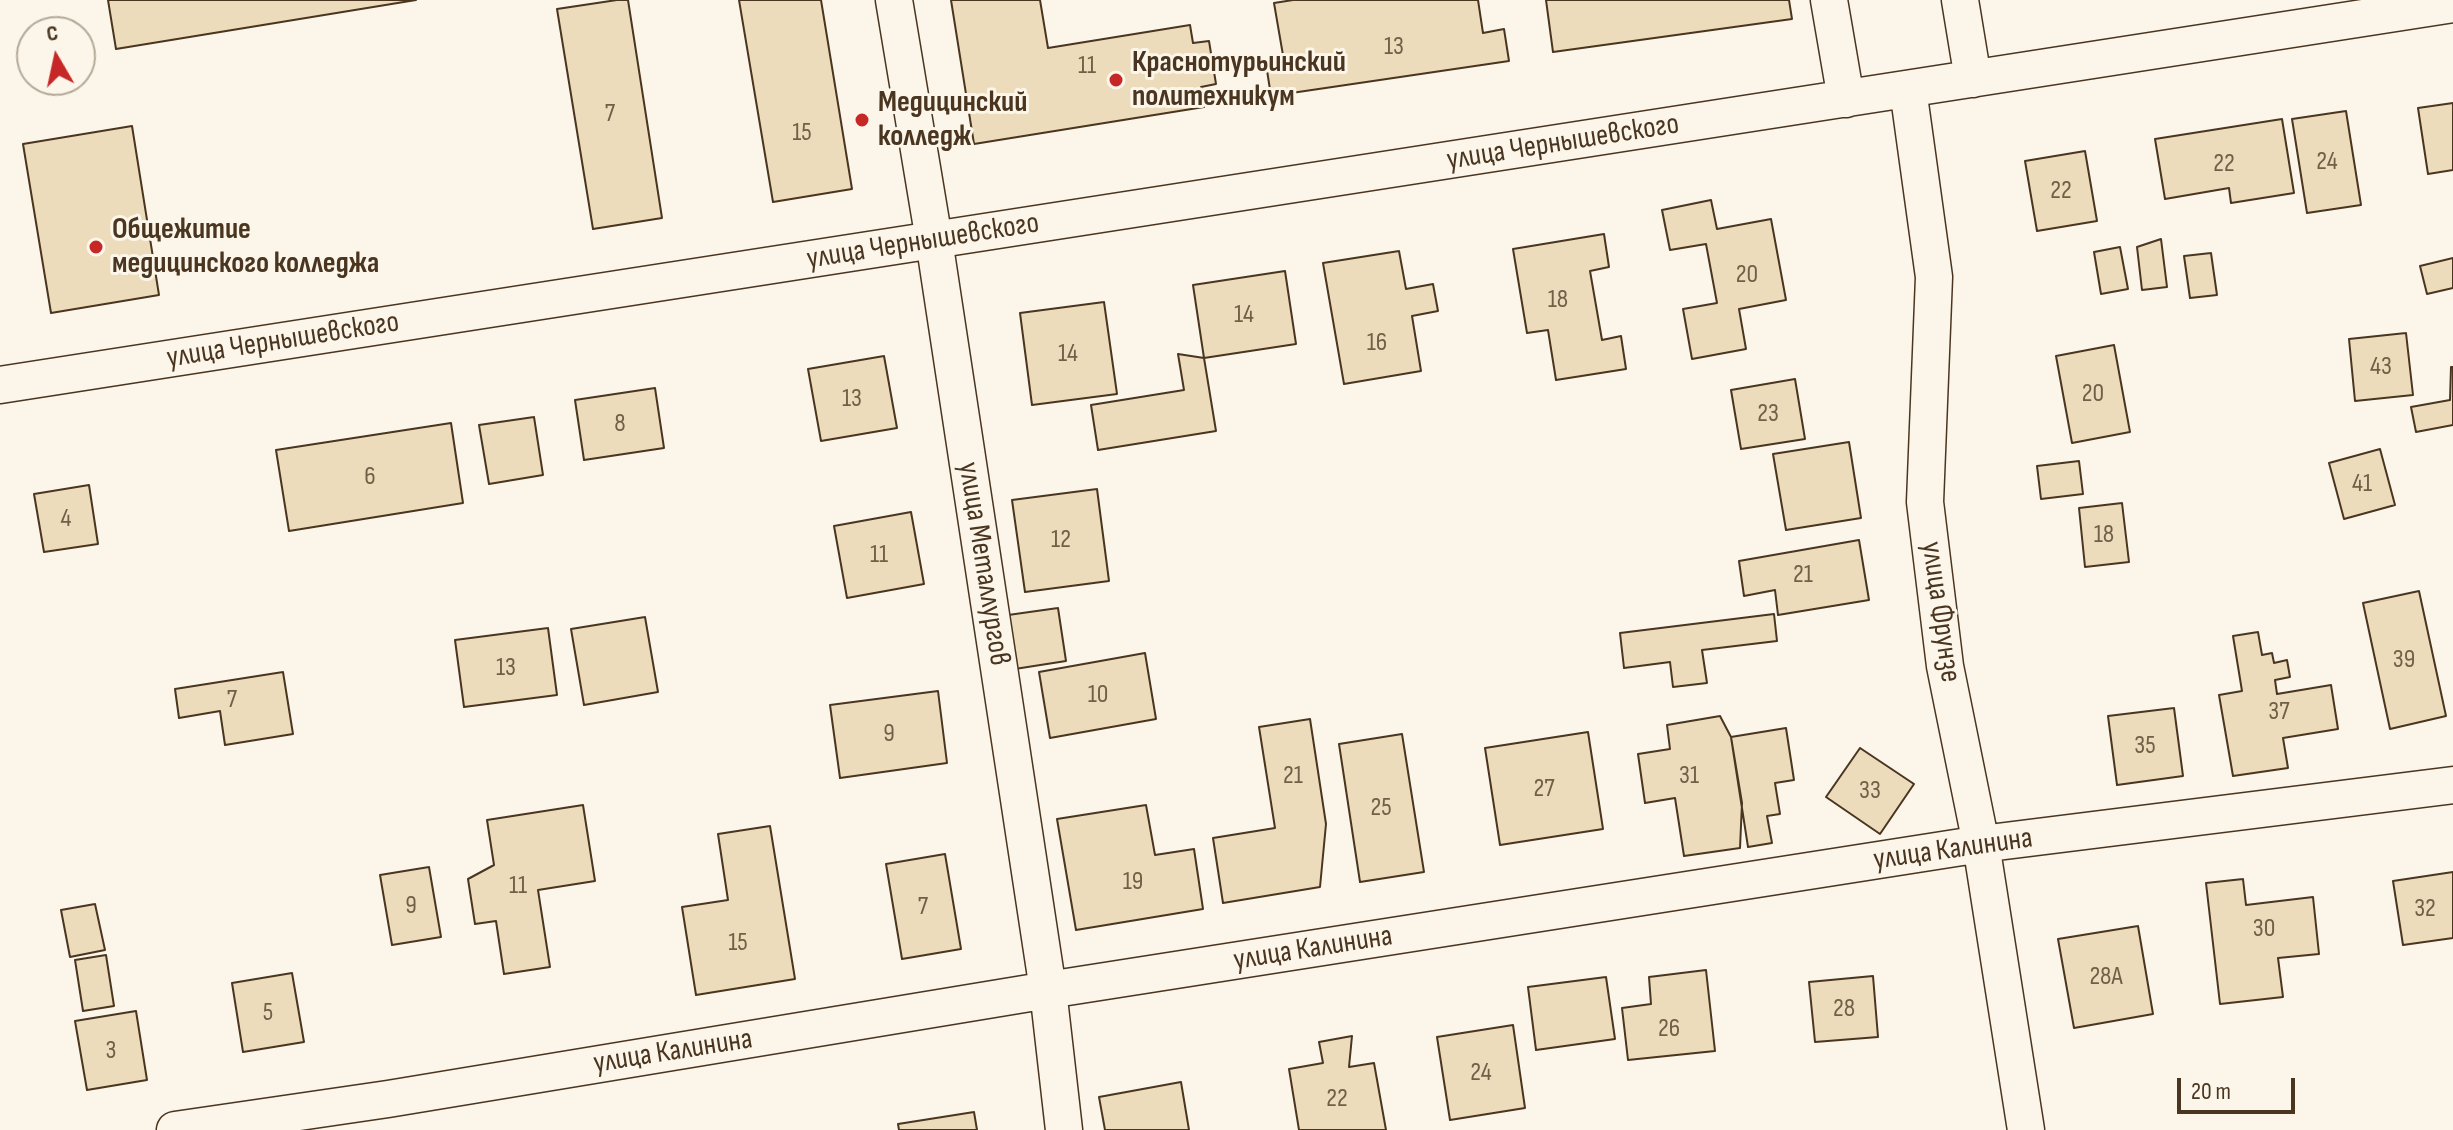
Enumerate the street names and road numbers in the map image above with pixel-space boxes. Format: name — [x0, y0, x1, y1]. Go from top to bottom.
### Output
street label: улица Чернышевского — [1444, 107, 1682, 179]
street label: улица Чернышевского — [804, 206, 1042, 278]
street label: улица Чернышевского — [164, 305, 402, 377]
street label: улица Металлургов — [949, 460, 1017, 668]
street label: улица Фрунзе — [1912, 539, 1968, 685]
street label: улица Калинина — [1871, 821, 2035, 879]
street label: улица Калинина — [1231, 919, 1395, 979]
street label: улица Калинина — [591, 1022, 755, 1082]

